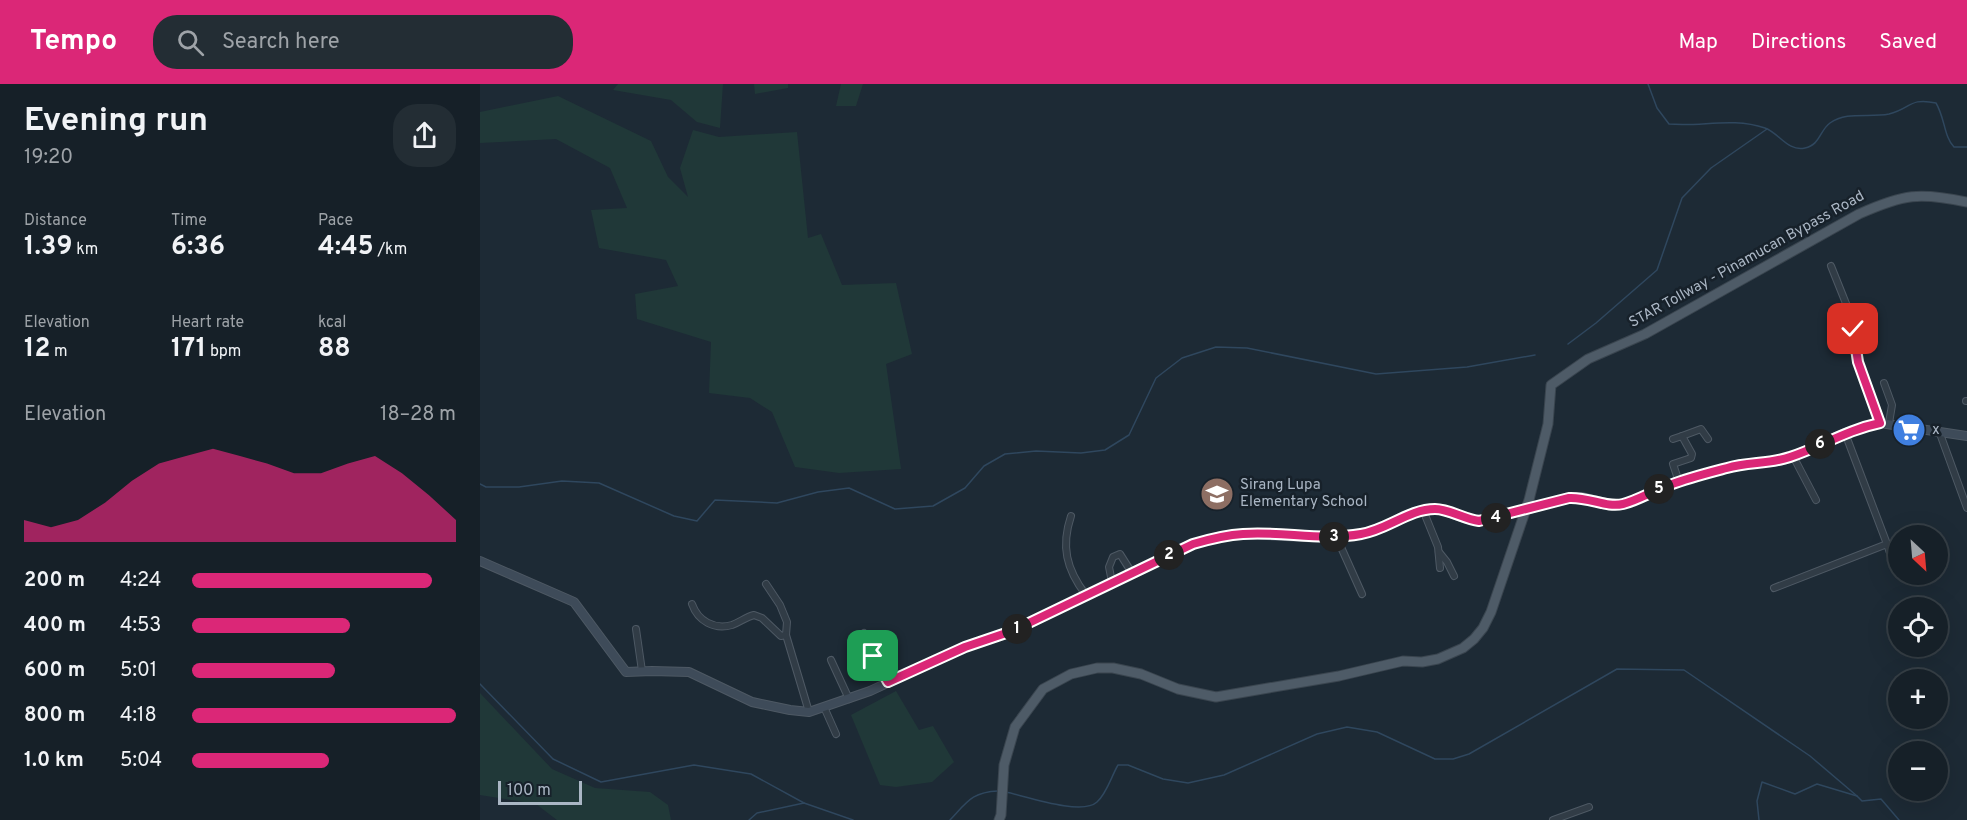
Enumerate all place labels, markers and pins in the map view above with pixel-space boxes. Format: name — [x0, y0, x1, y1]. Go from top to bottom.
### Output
pin — [1827, 303, 1878, 354]
supermarket icon: x — [1891, 412, 1927, 448]
place label: x — [1932, 421, 1940, 440]
pin: 6 — [1805, 429, 1835, 459]
pin: 5 — [1644, 474, 1674, 504]
school or university icon: Sirang Lupa Elementary School — [1199, 476, 1235, 512]
place label: Sirang Lupa Elementary School — [1240, 476, 1367, 512]
pin: 4 — [1481, 503, 1511, 533]
pin: 3 — [1319, 522, 1349, 552]
pin: 2 — [1154, 540, 1184, 570]
pin: 1 — [1002, 614, 1032, 644]
pin — [847, 630, 898, 681]

